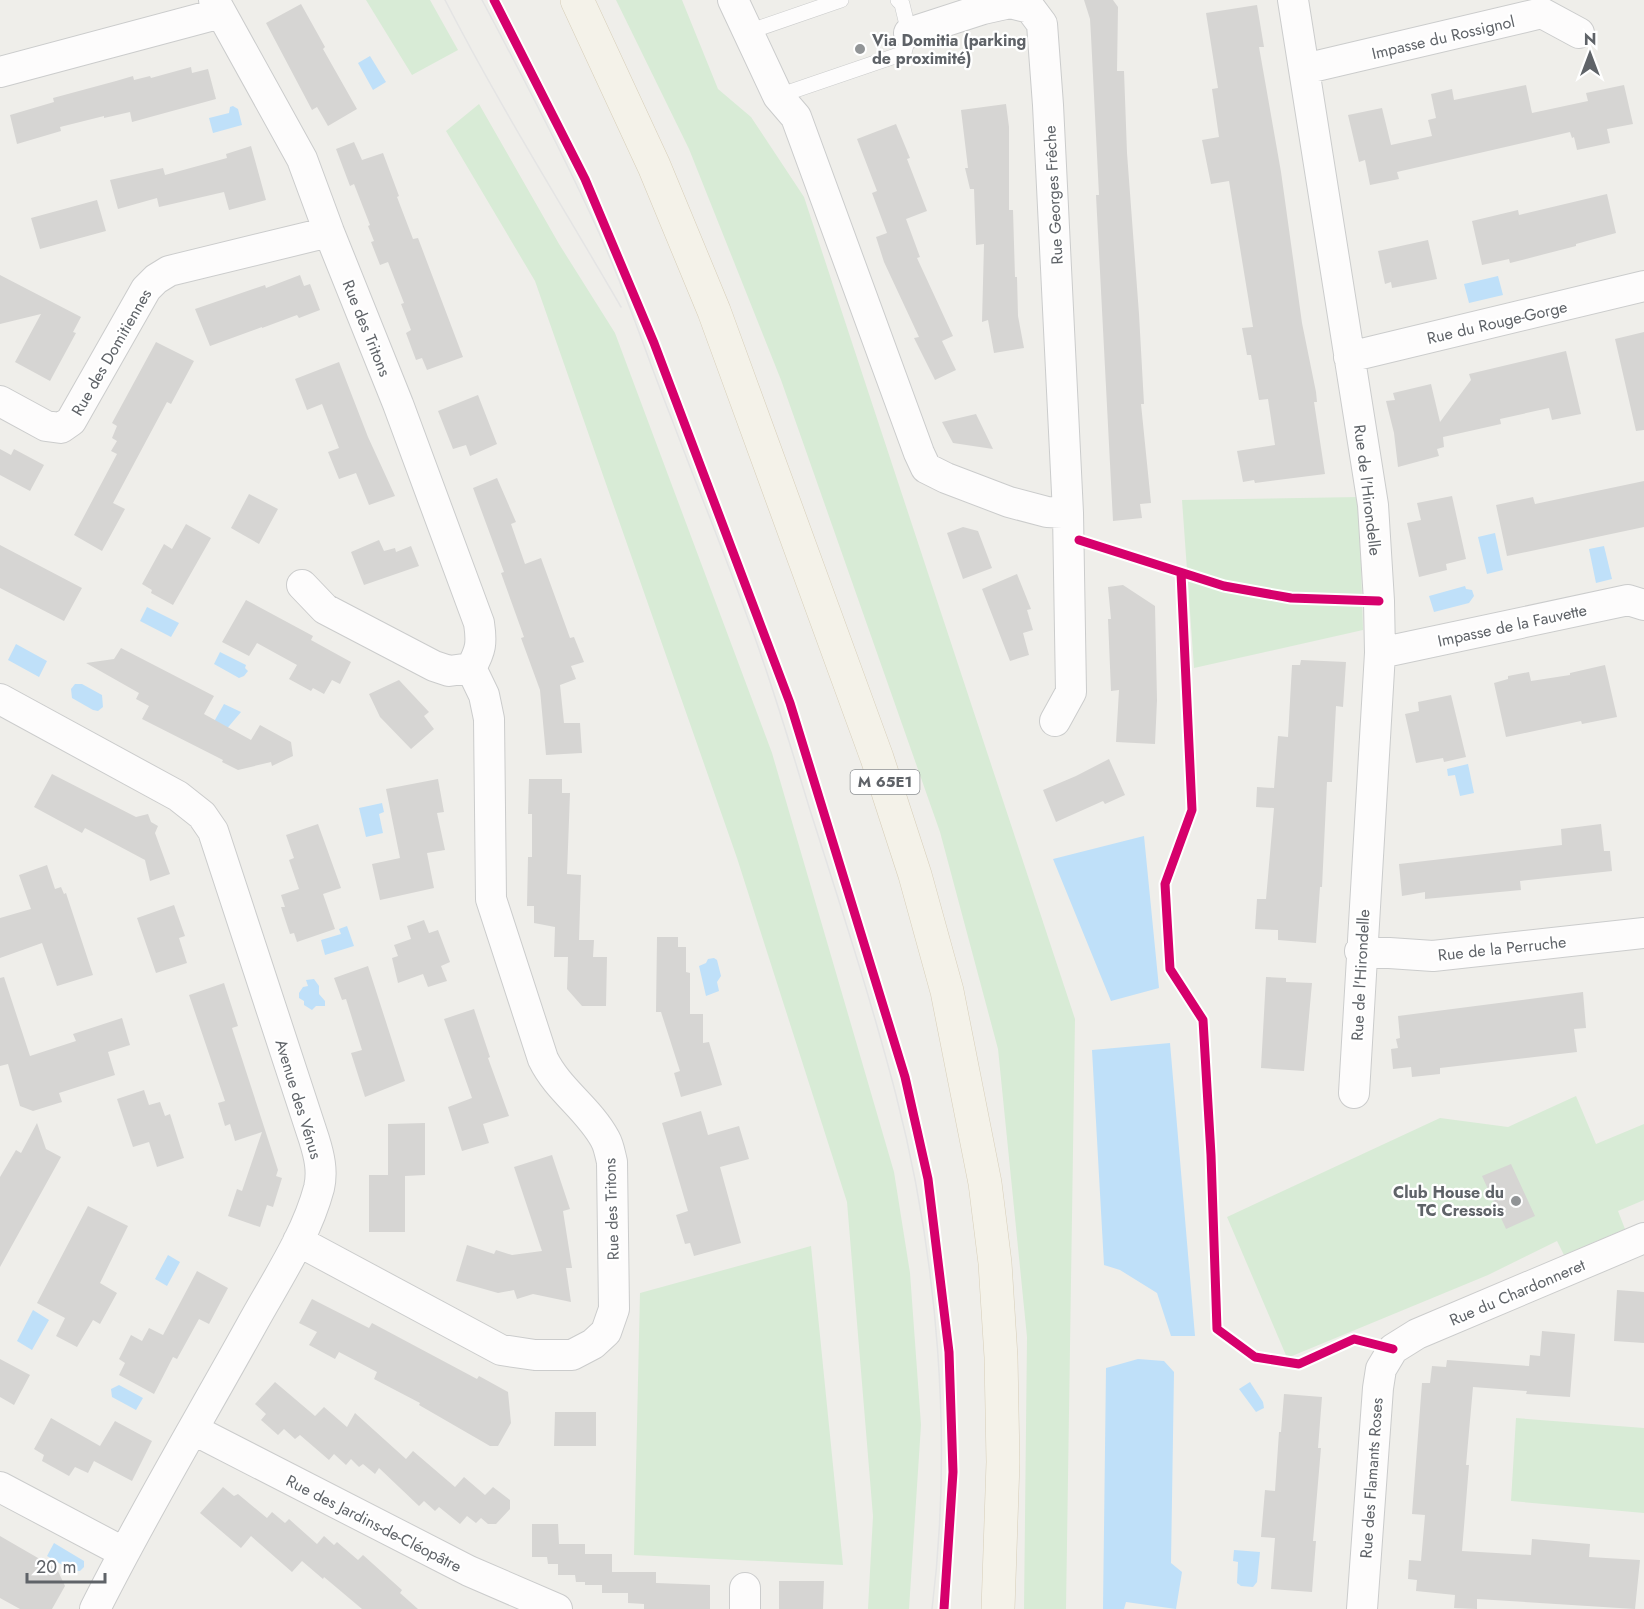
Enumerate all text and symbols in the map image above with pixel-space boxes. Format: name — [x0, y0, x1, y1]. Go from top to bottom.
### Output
street label: Impasse du Rossignol — [1369, 10, 1517, 65]
north arrow — [1560, 24, 1620, 84]
text: N — [1584, 28, 1596, 51]
place label: Via Domitia (parking de proximité) — [871, 29, 1026, 70]
marker: Via Domitia (parking de proximité) — [853, 42, 867, 56]
street label: Rue Georges Frêche — [1038, 125, 1069, 265]
street label: Rue des Tritons — [337, 276, 396, 380]
street label: Rue des Domitiennes — [66, 285, 157, 420]
street label: Rue du Rouge-Gorge — [1425, 295, 1570, 350]
street label: Rue de l'Hirondelle — [1348, 423, 1387, 557]
street label: Impasse de la Fauvette — [1435, 598, 1589, 653]
road number: M 65E1 — [850, 770, 920, 794]
street label: Rue de l'Hirondelle — [1346, 909, 1375, 1041]
street label: Rue de la Perruche — [1437, 930, 1567, 967]
street label: Avenue des Vénus — [269, 1036, 328, 1162]
street label: Rue des Tritons — [598, 1157, 625, 1260]
place label: Club House du TC Cressois — [1393, 1181, 1504, 1222]
marker: Club House du TC Cressois — [1509, 1194, 1523, 1208]
street label: Rue du Chardonneret — [1446, 1253, 1589, 1331]
street label: Rue des Flamants Roses — [1354, 1397, 1389, 1559]
street label: Rue des Jardins-de-Cléopâtre — [282, 1469, 465, 1578]
scale bar — [27, 1546, 105, 1584]
text: 20 m — [36, 1554, 76, 1580]

